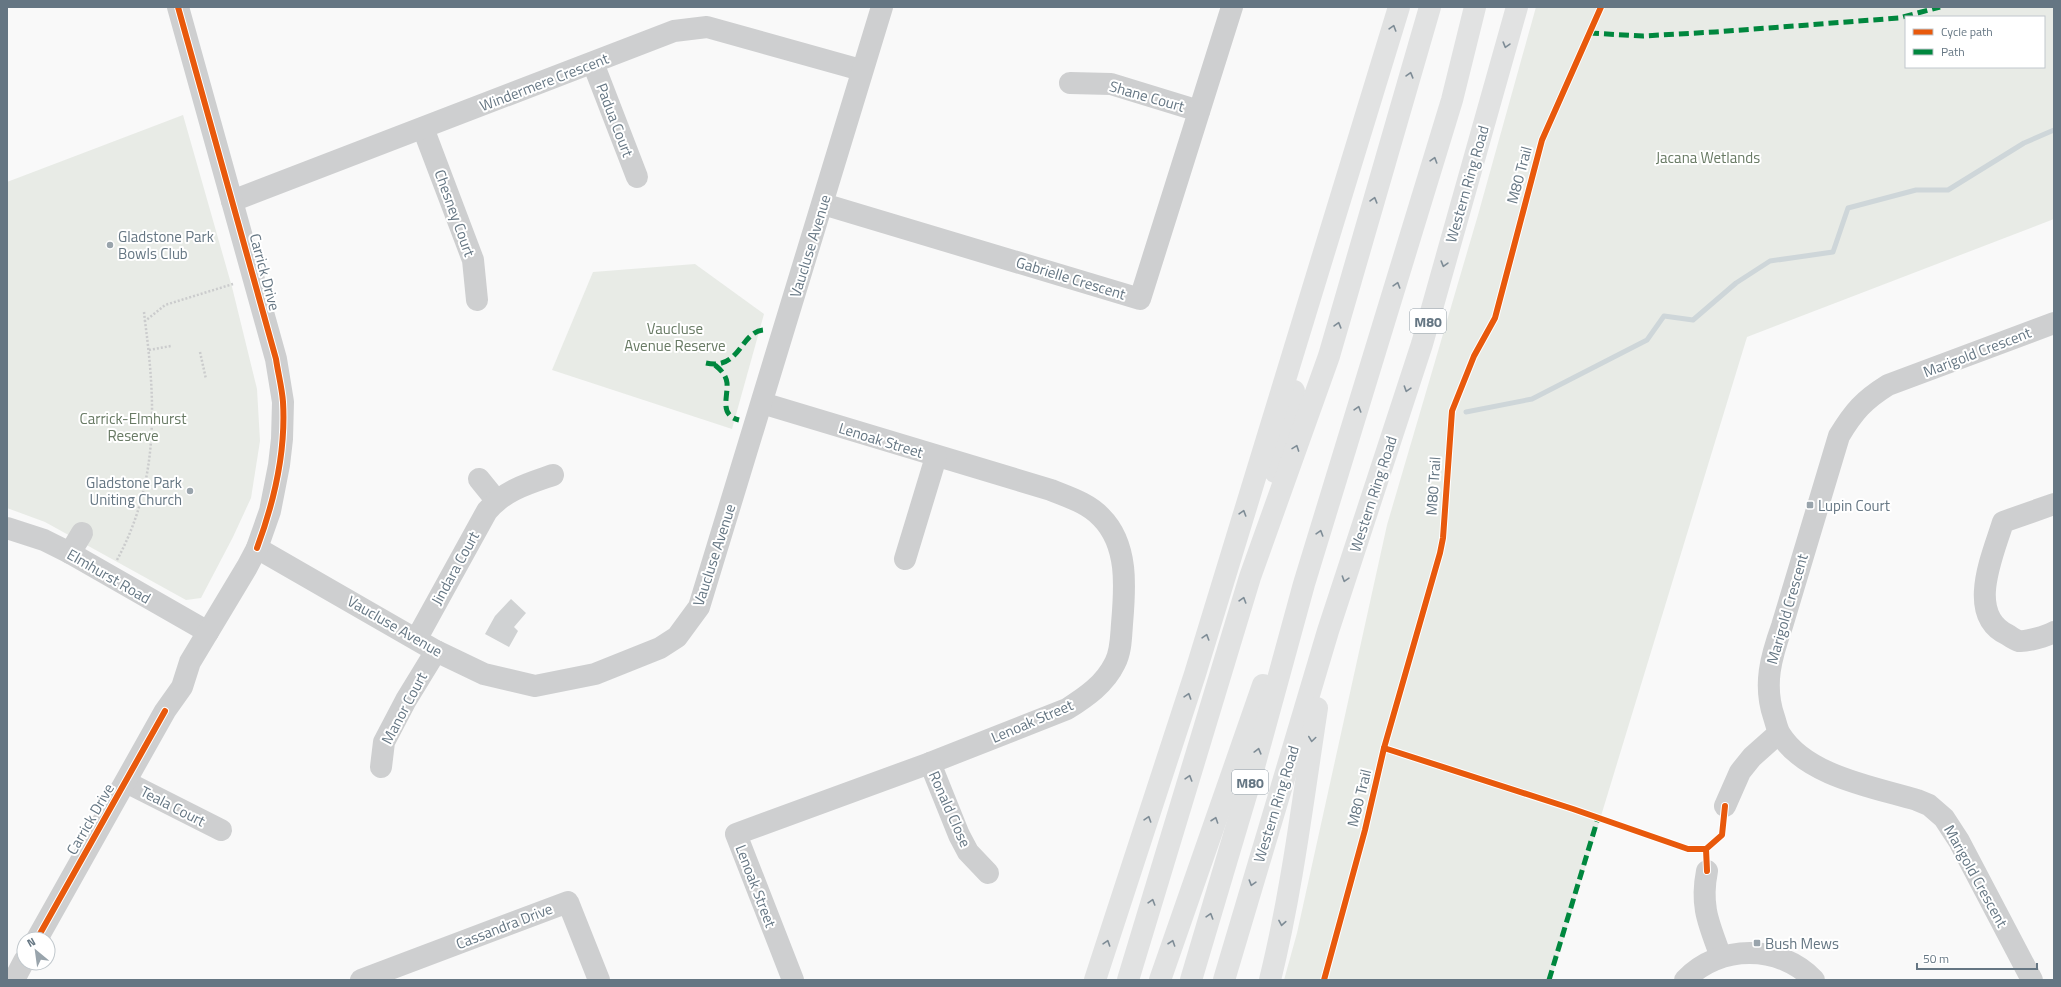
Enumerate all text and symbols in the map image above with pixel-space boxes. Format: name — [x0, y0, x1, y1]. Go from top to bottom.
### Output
legend — [1905, 16, 2045, 68]
text: Cycle path — [1941, 22, 1993, 41]
one-way arrow — [1388, 25, 1397, 32]
one-way arrow — [1502, 41, 1511, 48]
text: Path — [1941, 42, 1965, 61]
street label: Windermere Crescent — [476, 47, 612, 117]
one-way arrow — [1405, 72, 1414, 79]
street label: Shane Court — [1107, 74, 1188, 118]
street label: Padua Court — [590, 80, 640, 161]
street label: Western Ring Road — [1439, 123, 1495, 245]
street label: M80 Trail — [1500, 144, 1538, 206]
park label: Jacana Wetlands — [1656, 146, 1760, 169]
one-way arrow — [1429, 157, 1438, 164]
street label: Chesney Court — [429, 166, 482, 260]
street label: Vaucluse Avenue — [783, 192, 837, 300]
one-way arrow — [1369, 197, 1378, 204]
place label: Gladstone Park Bowls Club — [118, 225, 214, 265]
street label: Carrick Drive — [244, 231, 286, 313]
marker: Gladstone Park Bowls Club — [105, 240, 115, 250]
street label: Gabrielle Crescent — [1013, 250, 1129, 306]
one-way arrow — [1440, 260, 1449, 267]
one-way arrow — [1392, 281, 1400, 288]
road number: M80 — [1410, 309, 1446, 333]
park label: Vaucluse Avenue Reserve — [624, 317, 726, 357]
street label: Marigold Crescent — [1920, 321, 2035, 383]
one-way arrow — [1333, 322, 1342, 329]
one-way arrow — [1403, 385, 1412, 392]
one-way arrow — [1353, 406, 1362, 413]
park label: Carrick-Elmhurst Reserve — [80, 407, 187, 447]
street label: Lenoak Street — [836, 416, 927, 464]
street label: Western Ring Road — [1343, 433, 1403, 555]
one-way arrow — [1292, 445, 1300, 452]
street label: M80 Trail — [1419, 456, 1447, 516]
place label: Gladstone Park Uniting Church — [86, 471, 182, 511]
marker: Gladstone Park Uniting Church — [185, 486, 195, 496]
place label: Lupin Court — [1818, 494, 1891, 517]
marker: Lupin Court — [1805, 500, 1815, 510]
street label: Vaucluse Avenue — [687, 501, 741, 609]
one-way arrow — [1238, 509, 1247, 516]
street label: Jindara Court — [425, 526, 485, 609]
one-way arrow — [1315, 530, 1324, 537]
street label: Elmhurst Road — [63, 543, 155, 609]
street label: Marigold Crescent — [1760, 550, 1814, 667]
one-way arrow — [1341, 575, 1350, 582]
street label: Vaucluse Avenue — [343, 589, 447, 663]
one-way arrow — [1238, 597, 1247, 604]
one-way arrow — [1201, 634, 1210, 641]
street label: Manor Court — [375, 667, 433, 748]
one-way arrow — [1183, 692, 1191, 699]
street label: Lenoak Street — [987, 693, 1077, 749]
one-way arrow — [1308, 736, 1317, 742]
street label: Western Ring Road — [1247, 743, 1305, 865]
one-way arrow — [1253, 747, 1262, 754]
street label: Ronald Close — [923, 767, 977, 851]
street label: M80 Trail — [1341, 767, 1377, 829]
road number: M80 — [1232, 770, 1268, 794]
one-way arrow — [1184, 775, 1193, 782]
street label: Carrick Drive — [60, 779, 120, 859]
street label: Teala Court — [136, 780, 210, 833]
one-way arrow — [1143, 816, 1151, 823]
one-way arrow — [1210, 817, 1218, 824]
street label: Marigold Crescent — [1938, 821, 2014, 932]
street label: Lenoak Street — [730, 841, 783, 932]
one-way arrow — [1248, 880, 1257, 887]
street label: Cassandra Drive — [452, 897, 556, 955]
one-way arrow — [1147, 899, 1156, 906]
one-way arrow — [1205, 912, 1214, 919]
one-way arrow — [1278, 920, 1287, 926]
north arrow — [16, 931, 56, 971]
place label: Bush Mews — [1765, 932, 1839, 955]
text: N — [24, 933, 38, 951]
marker: Bush Mews — [1752, 938, 1762, 948]
one-way arrow — [1103, 940, 1111, 947]
one-way arrow — [1167, 940, 1175, 947]
scale bar — [1917, 945, 2037, 971]
text: 50 m — [1923, 949, 1949, 968]

